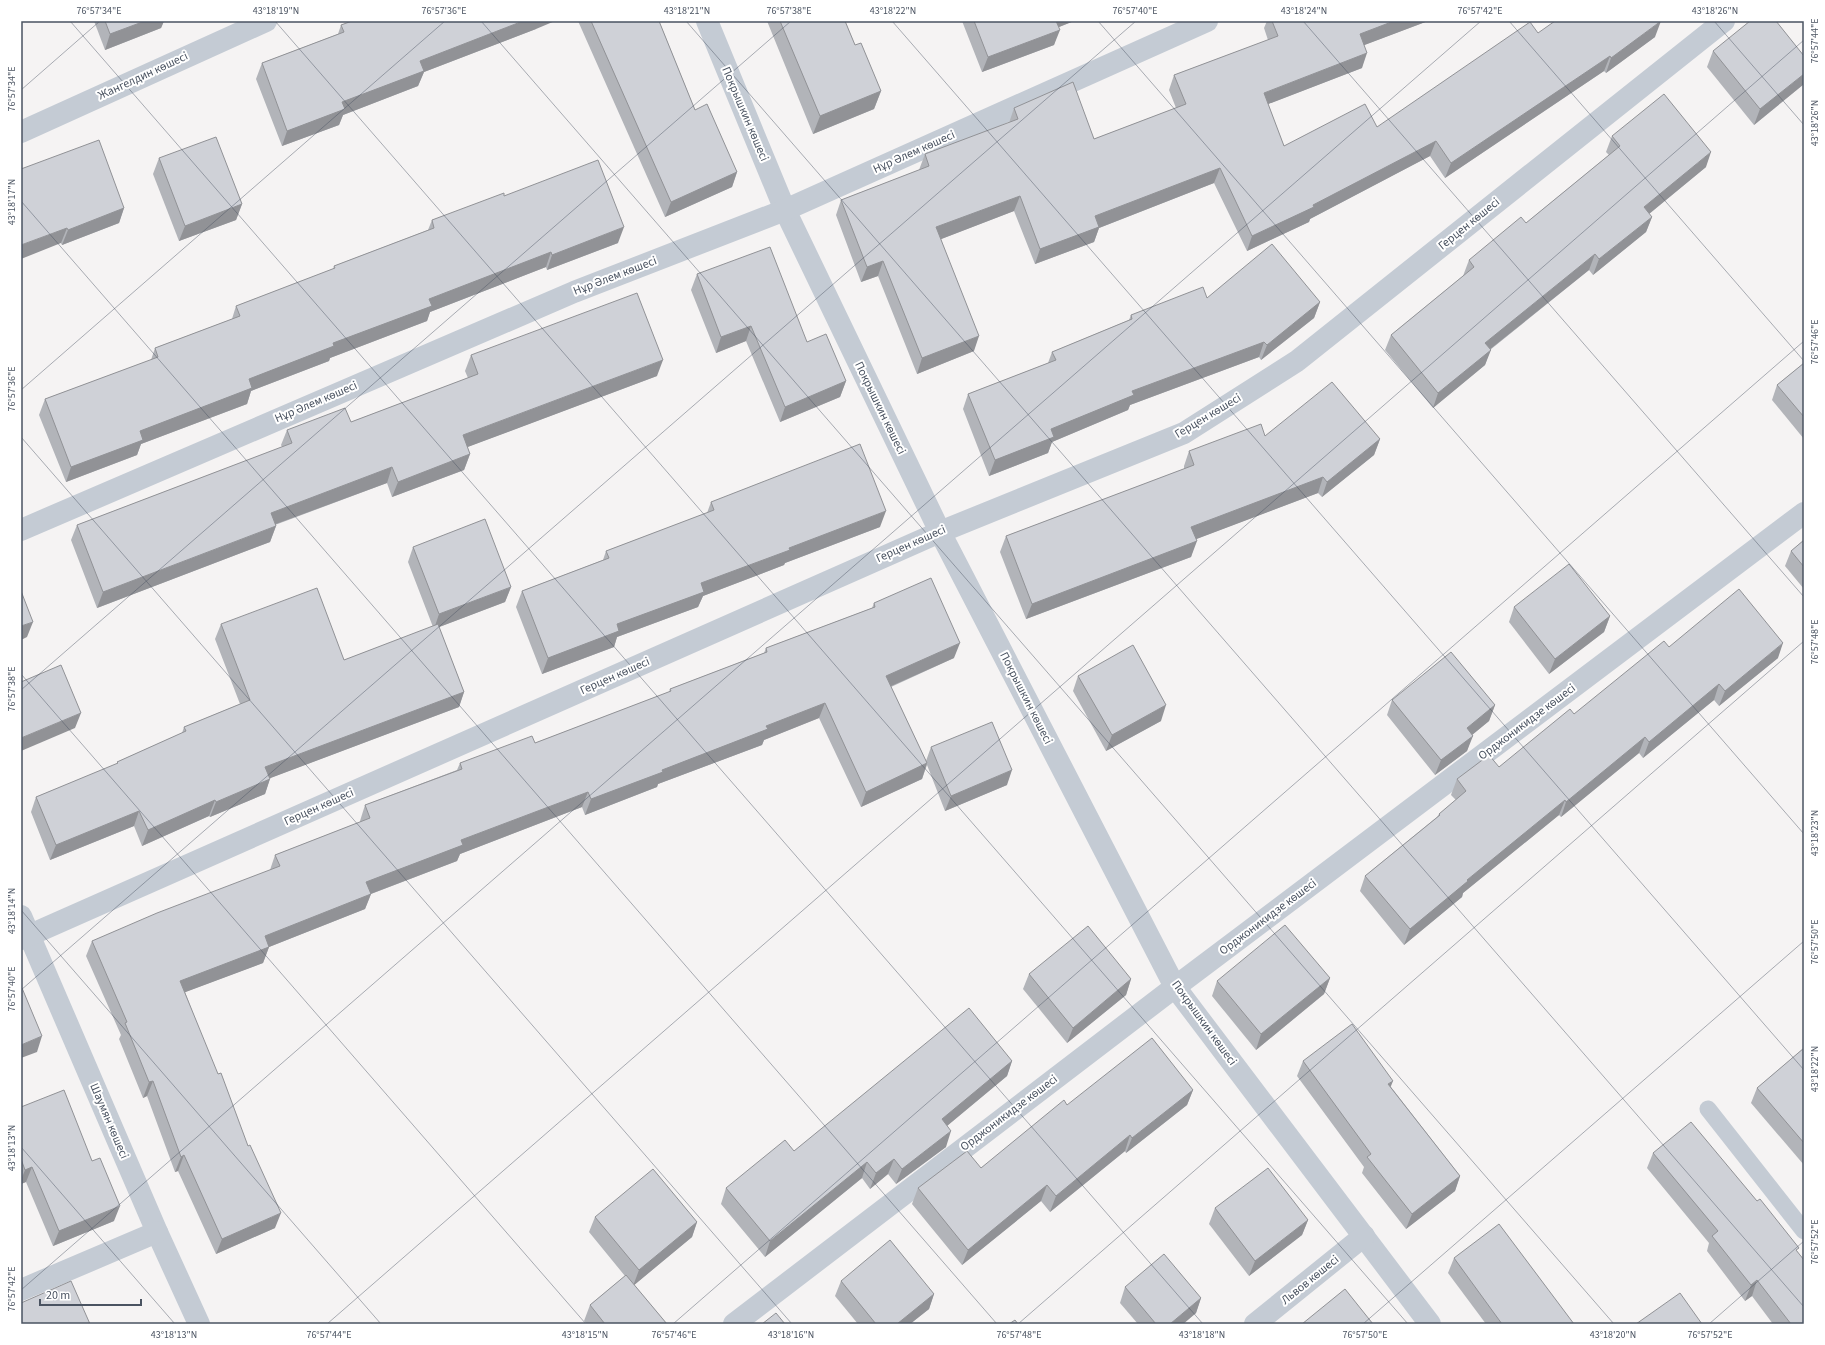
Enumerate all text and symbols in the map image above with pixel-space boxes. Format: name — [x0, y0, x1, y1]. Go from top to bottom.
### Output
text: 76°57'34"E — [76, 4, 122, 18]
text: 43°18'19"N — [253, 4, 299, 18]
text: 76°57'36"E — [421, 4, 467, 18]
text: 43°18'21"N — [664, 4, 710, 18]
text: 76°57'38"E — [766, 4, 812, 18]
text: 43°18'22"N — [870, 4, 916, 18]
text: 76°57'40"E — [1112, 4, 1158, 18]
text: 43°18'24"N — [1281, 4, 1327, 18]
text: 76°57'42"E — [1457, 4, 1503, 18]
text: 43°18'26"N — [1692, 4, 1738, 18]
text: 76°57'44"E — [1808, 18, 1822, 64]
street label: Жангелдин көшесі — [95, 48, 191, 104]
street label: Покрышкин көшесі — [717, 64, 773, 164]
text: 76°57'34"E — [5, 66, 19, 112]
text: 43°18'26"N — [1808, 100, 1822, 146]
street label: Нұр Әлем көшесі — [870, 126, 958, 178]
text: 43°18'17"N — [5, 179, 19, 225]
street label: Герцен көшесі — [1435, 194, 1503, 254]
street label: Нұр Әлем көшесі — [571, 252, 659, 300]
text: 76°57'46"E — [1808, 319, 1822, 365]
street label: Покрышкин көшесі — [850, 359, 910, 457]
text: 76°57'36"E — [5, 366, 19, 412]
street label: Нұр Әлем көшесі — [272, 377, 360, 427]
street label: Герцен көшесі — [1172, 389, 1244, 443]
street label: Герцен көшесі — [873, 521, 949, 567]
text: 76°57'48"E — [1808, 619, 1822, 665]
street label: Покрышкин көшесі — [995, 649, 1057, 747]
street label: Герцен көшесі — [577, 653, 653, 699]
text: 76°57'38"E — [5, 666, 19, 712]
street label: Орджоникидзе көшесі — [1475, 680, 1579, 764]
street label: Герцен көшесі — [281, 784, 357, 830]
text: 43°18'23"N — [1808, 810, 1822, 856]
street label: Орджоникидзе көшесі — [1216, 875, 1320, 959]
text: 43°18'14"N — [5, 888, 19, 934]
text: 76°57'50"E — [1808, 919, 1822, 965]
text: 76°57'40"E — [5, 966, 19, 1012]
street label: Покрышкин көшесі — [1167, 977, 1241, 1069]
text: 43°18'22"N — [1808, 1046, 1822, 1092]
street label: Орджоникидзе көшесі — [957, 1071, 1061, 1155]
street label: Шаумян көшесі — [85, 1081, 133, 1162]
text: 43°18'13"N — [5, 1125, 19, 1171]
text: 76°57'52"E — [1808, 1219, 1822, 1265]
street label: Львов көшесі — [1277, 1251, 1343, 1309]
text: 76°57'42"E — [5, 1266, 19, 1312]
scale bar — [40, 1281, 141, 1307]
text: 20 m — [46, 1287, 70, 1304]
text: 43°18'13"N — [151, 1328, 197, 1342]
text: 76°57'44"E — [306, 1328, 352, 1342]
text: 43°18'15"N — [562, 1328, 608, 1342]
text: 76°57'46"E — [651, 1328, 697, 1342]
text: 43°18'16"N — [768, 1328, 814, 1342]
text: 76°57'48"E — [996, 1328, 1042, 1342]
text: 43°18'18"N — [1179, 1328, 1225, 1342]
text: 76°57'50"E — [1342, 1328, 1388, 1342]
text: 43°18'20"N — [1590, 1328, 1636, 1342]
text: 76°57'52"E — [1687, 1328, 1733, 1342]

